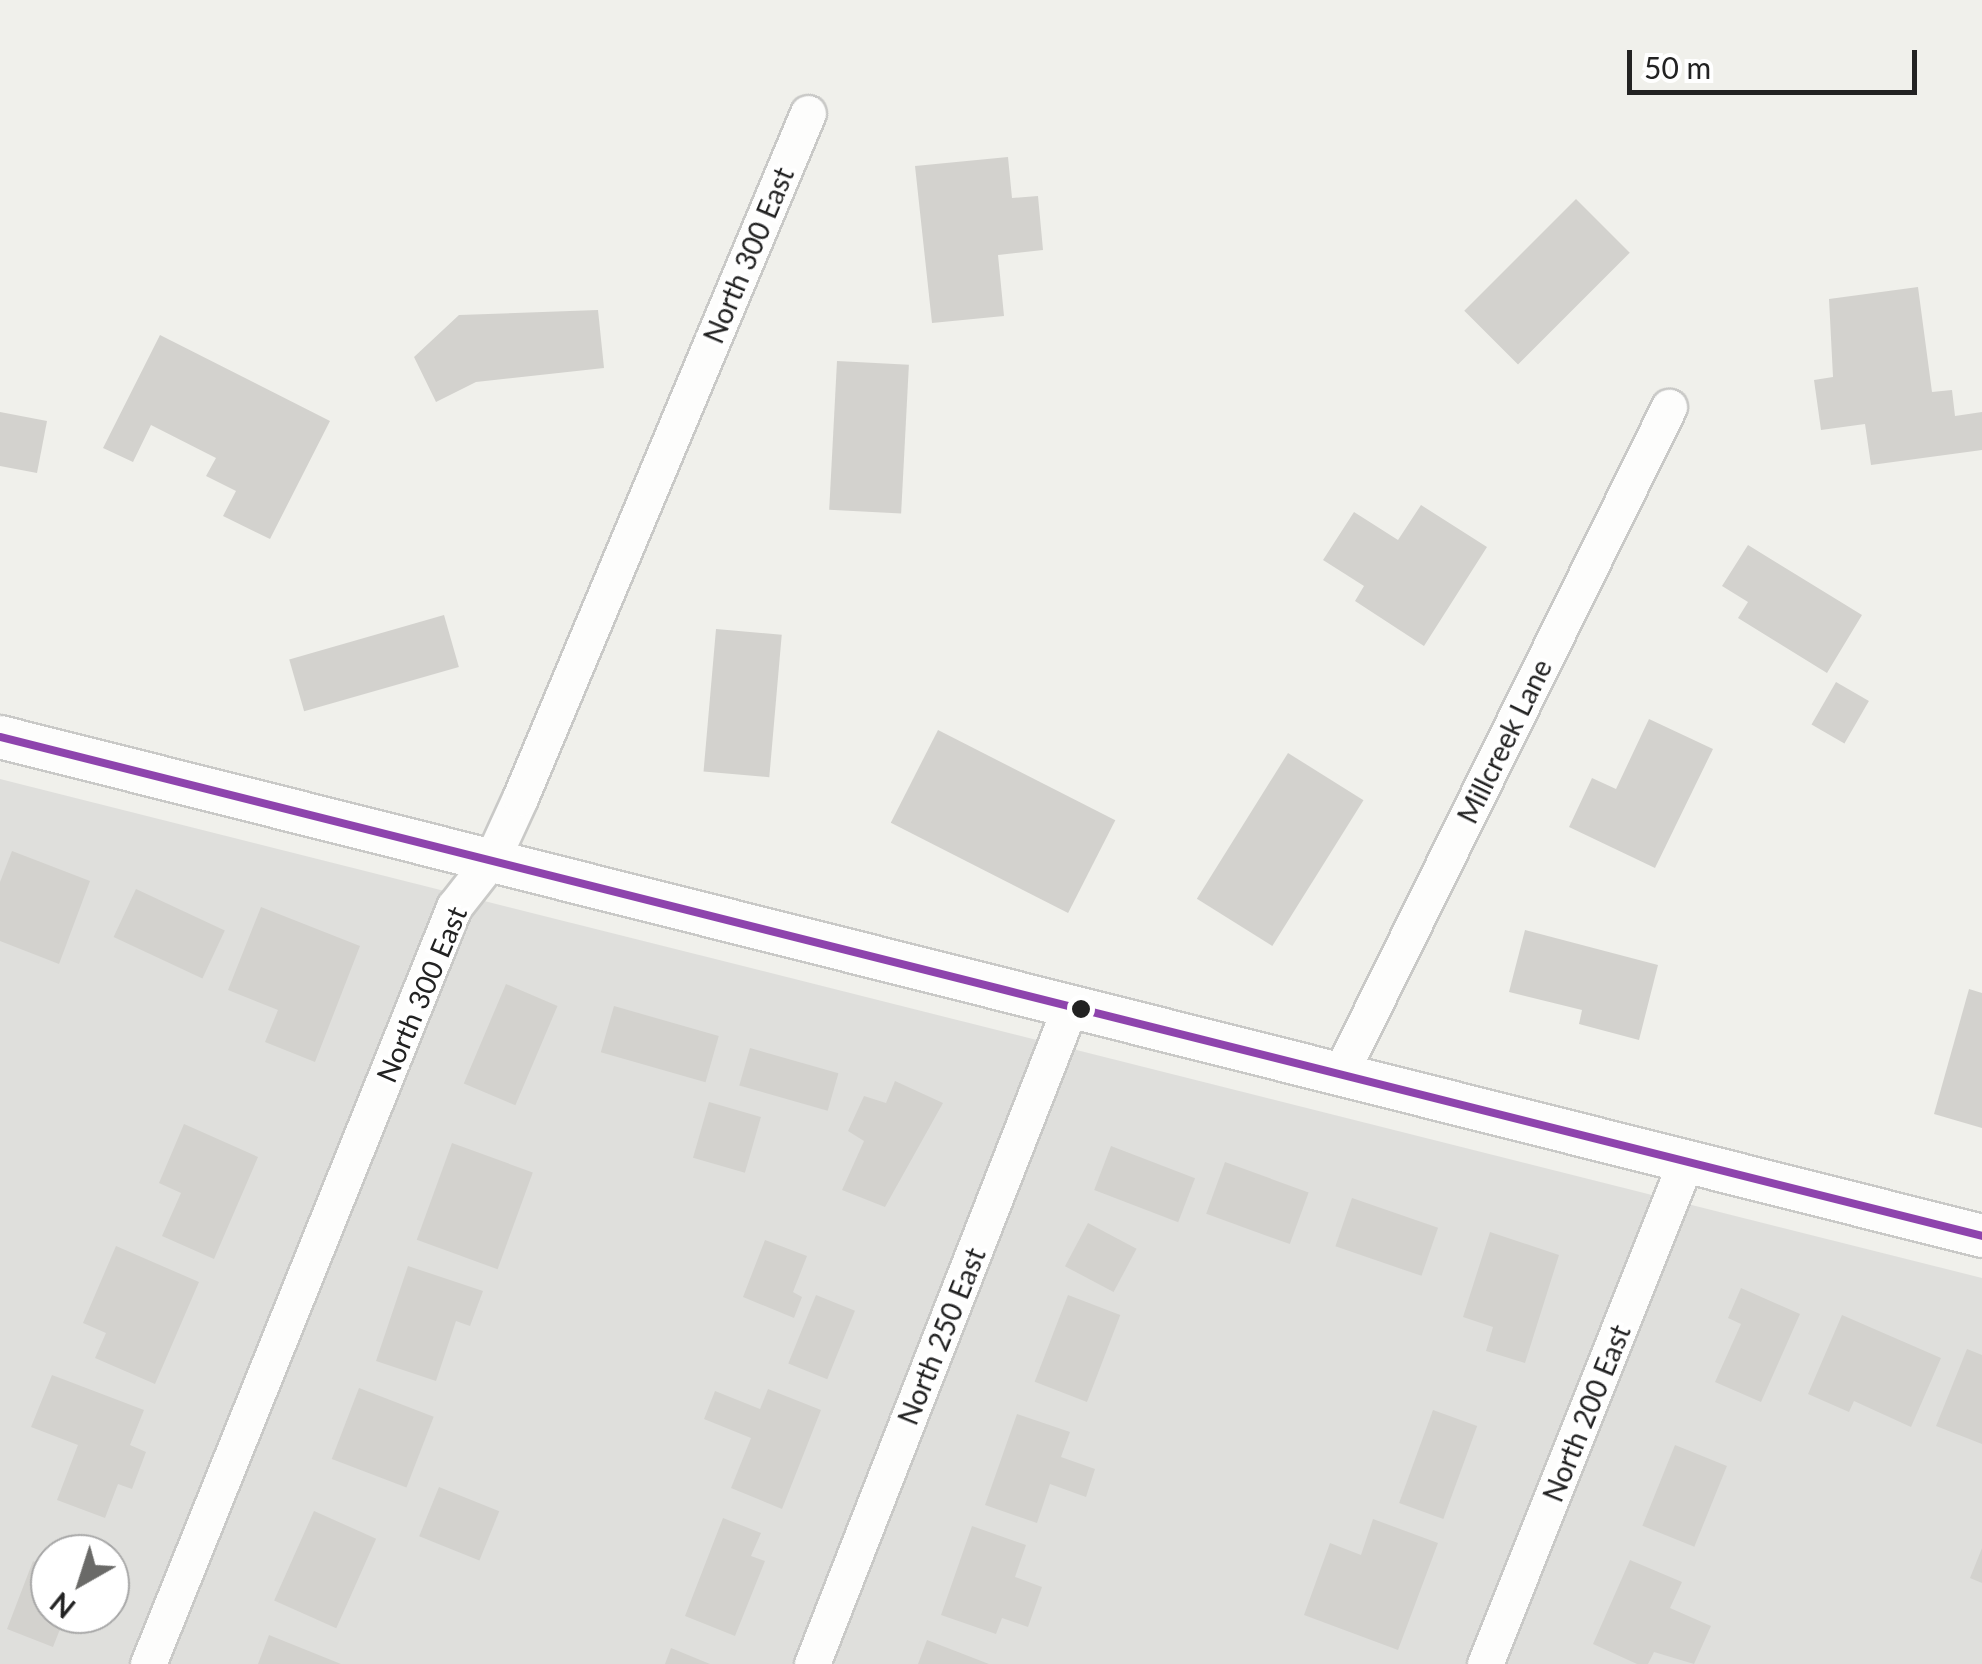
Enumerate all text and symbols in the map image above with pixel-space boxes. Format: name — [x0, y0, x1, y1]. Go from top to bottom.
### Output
scale bar — [1632, 30, 1922, 92]
text: 50 m — [1644, 49, 1711, 85]
street label: North 300 East — [696, 162, 800, 348]
street label: Millcreek Lane — [1450, 653, 1558, 829]
street label: North 300 East — [369, 901, 473, 1087]
unlabelled marker — [1071, 999, 1091, 1019]
street label: North 250 East — [890, 1243, 992, 1429]
street label: North 200 East — [1535, 1320, 1637, 1506]
north arrow — [30, 1534, 130, 1634]
text: N — [43, 1586, 81, 1626]

